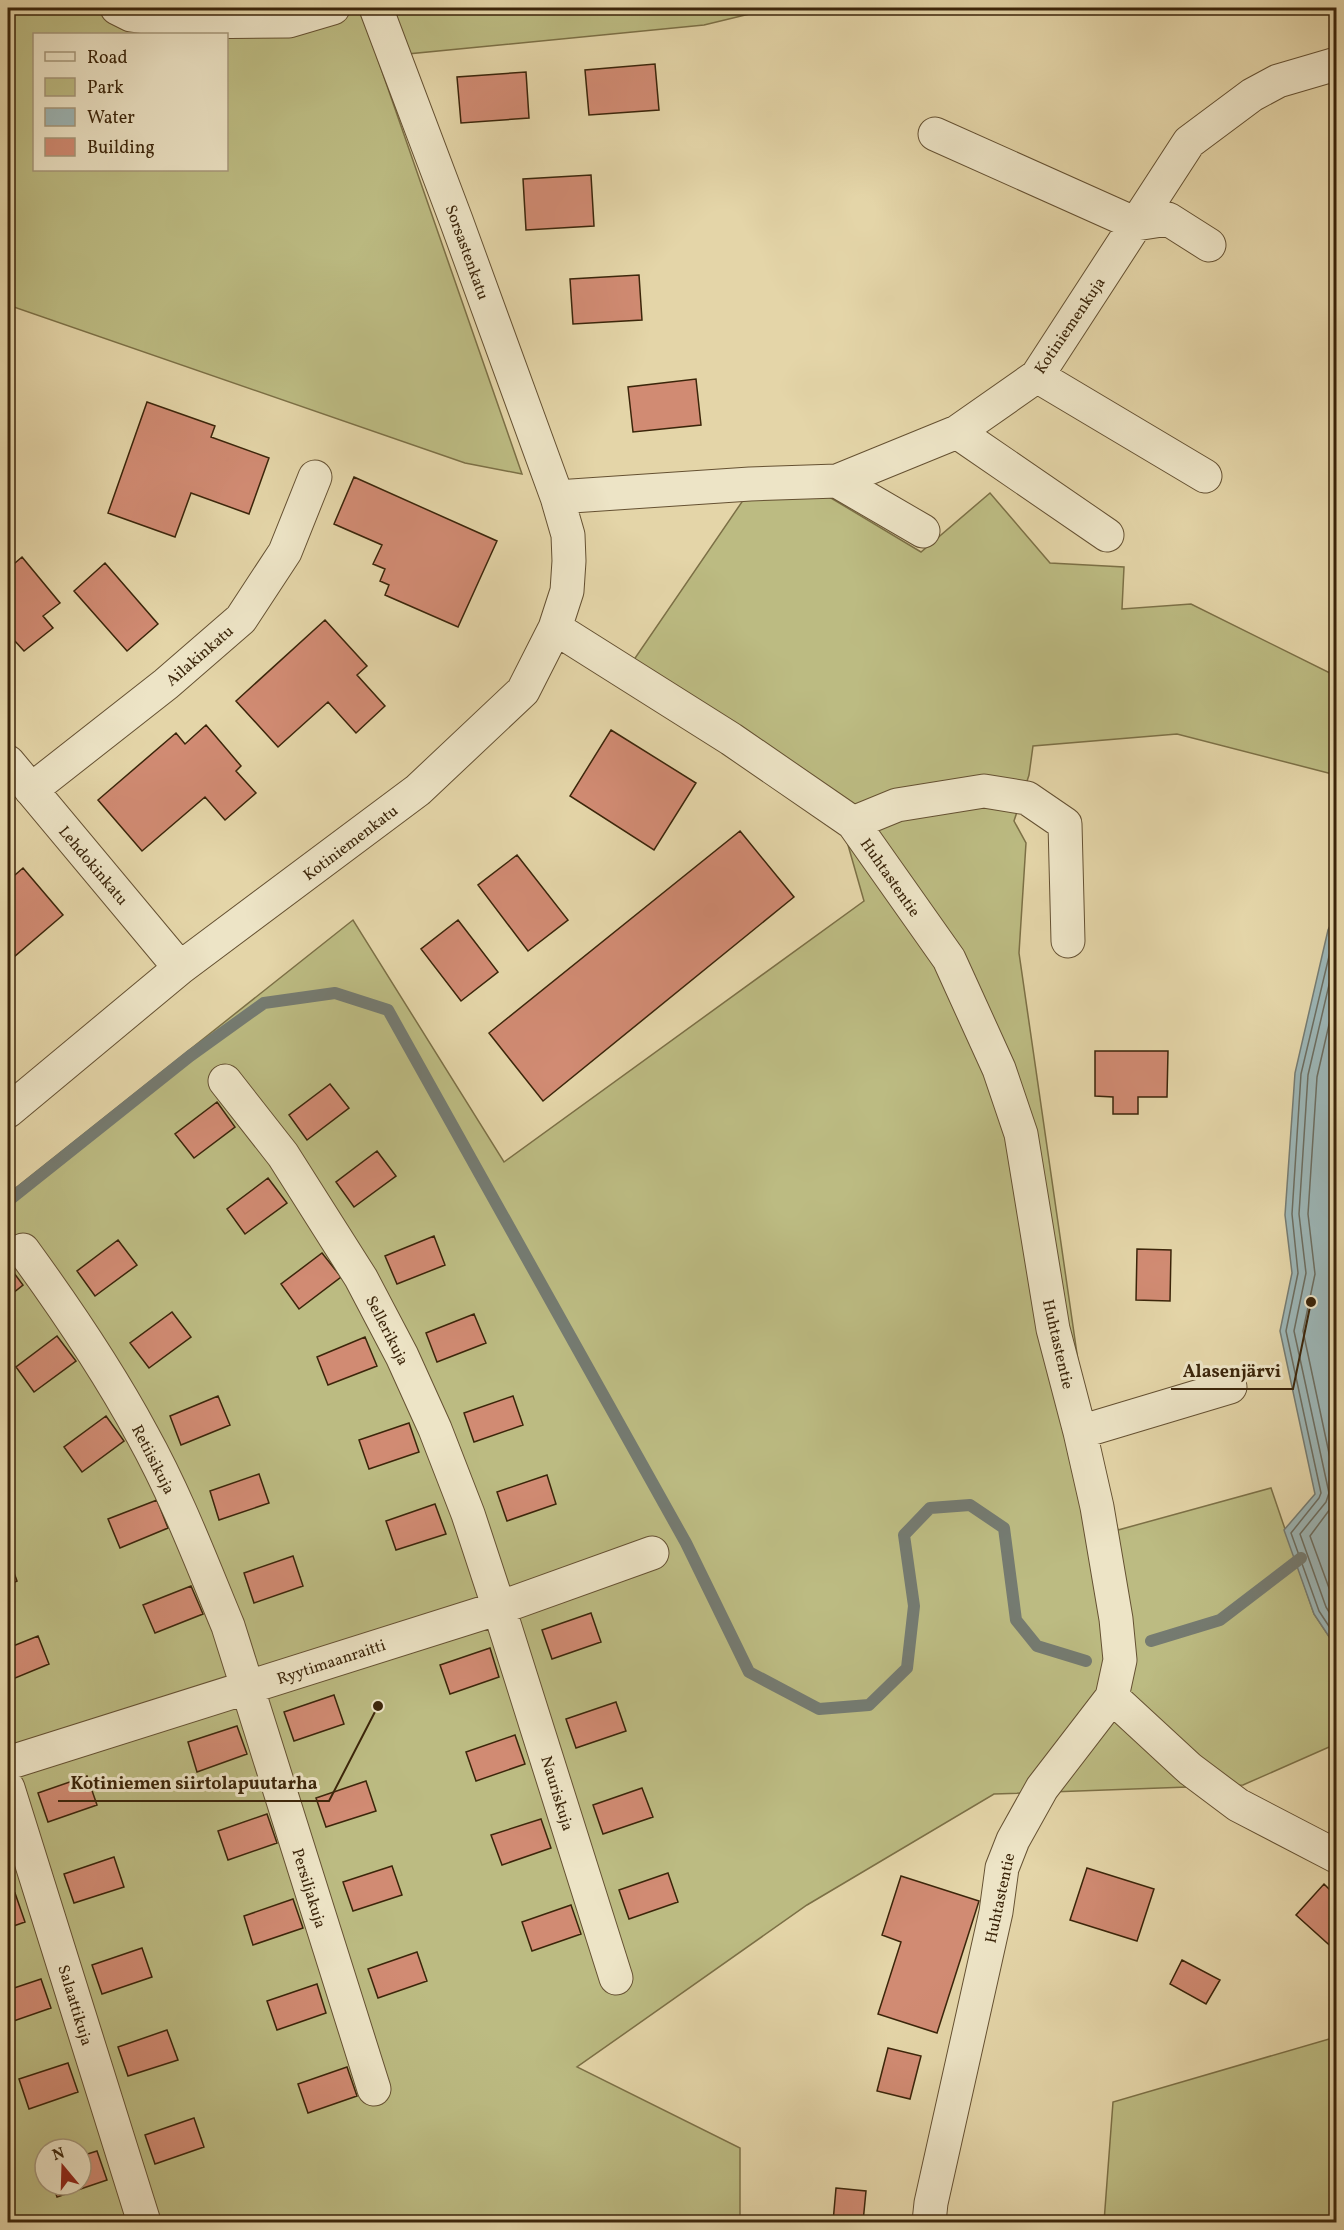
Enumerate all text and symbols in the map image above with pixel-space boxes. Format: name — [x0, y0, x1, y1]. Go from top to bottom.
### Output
legend — [33, 33, 228, 171]
text: Road — [87, 46, 128, 71]
text: Park — [87, 76, 124, 101]
text: Water — [87, 106, 135, 131]
text: Building — [87, 136, 155, 161]
street label: Sorsastenkatu — [439, 202, 493, 303]
street label: Kotiniemenkuja — [1030, 273, 1111, 379]
street label: Ailakinkatu — [162, 621, 239, 692]
street label: Kotiniemenkatu — [299, 801, 403, 887]
street label: Lehdokinkatu — [53, 822, 132, 911]
street label: Huhtastentie — [854, 834, 925, 922]
street label: Sellerikuja — [359, 1292, 413, 1369]
street label: Huhtastentie — [1036, 1297, 1078, 1392]
callout: Alasenjärvi — [1171, 1353, 1293, 1389]
text: Alasenjärvi — [1183, 1360, 1281, 1385]
street label: Retiisikuja — [125, 1421, 179, 1498]
street label: Ryytimaanraitti — [274, 1635, 389, 1691]
street label: Nauriskuja — [534, 1753, 578, 1834]
callout: Kotiniemen siirtolapuutarha — [58, 1765, 329, 1801]
text: Kotiniemen siirtolapuutarha — [71, 1772, 318, 1797]
street label: Persiljakuja — [286, 1846, 331, 1931]
street label: Huhtastentie — [981, 1851, 1021, 1946]
street label: Salaattikuja — [51, 1962, 97, 2049]
north arrow — [33, 2137, 93, 2197]
text: N — [50, 2142, 68, 2167]

